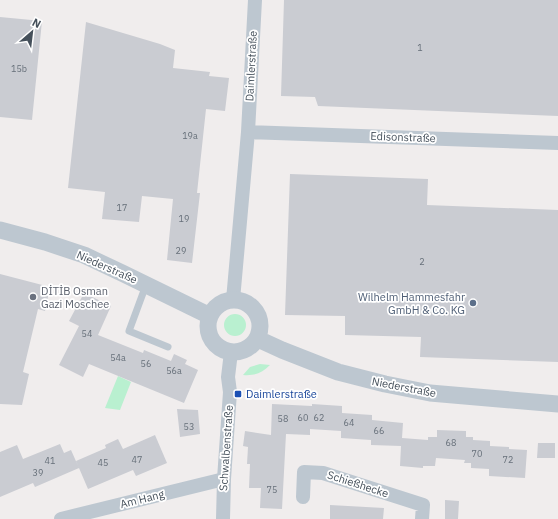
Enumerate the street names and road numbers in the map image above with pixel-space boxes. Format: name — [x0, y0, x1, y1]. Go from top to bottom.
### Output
street label: Daimlerstraße — [242, 30, 260, 102]
street label: Edisonstraße — [370, 129, 436, 145]
street label: Niederstraße — [74, 247, 140, 287]
street label: Niederstraße — [371, 374, 437, 400]
street label: Schwalbenstraße — [216, 405, 236, 491]
street label: Schießhecke — [326, 468, 390, 500]
street label: Am Hang — [118, 487, 166, 511]

